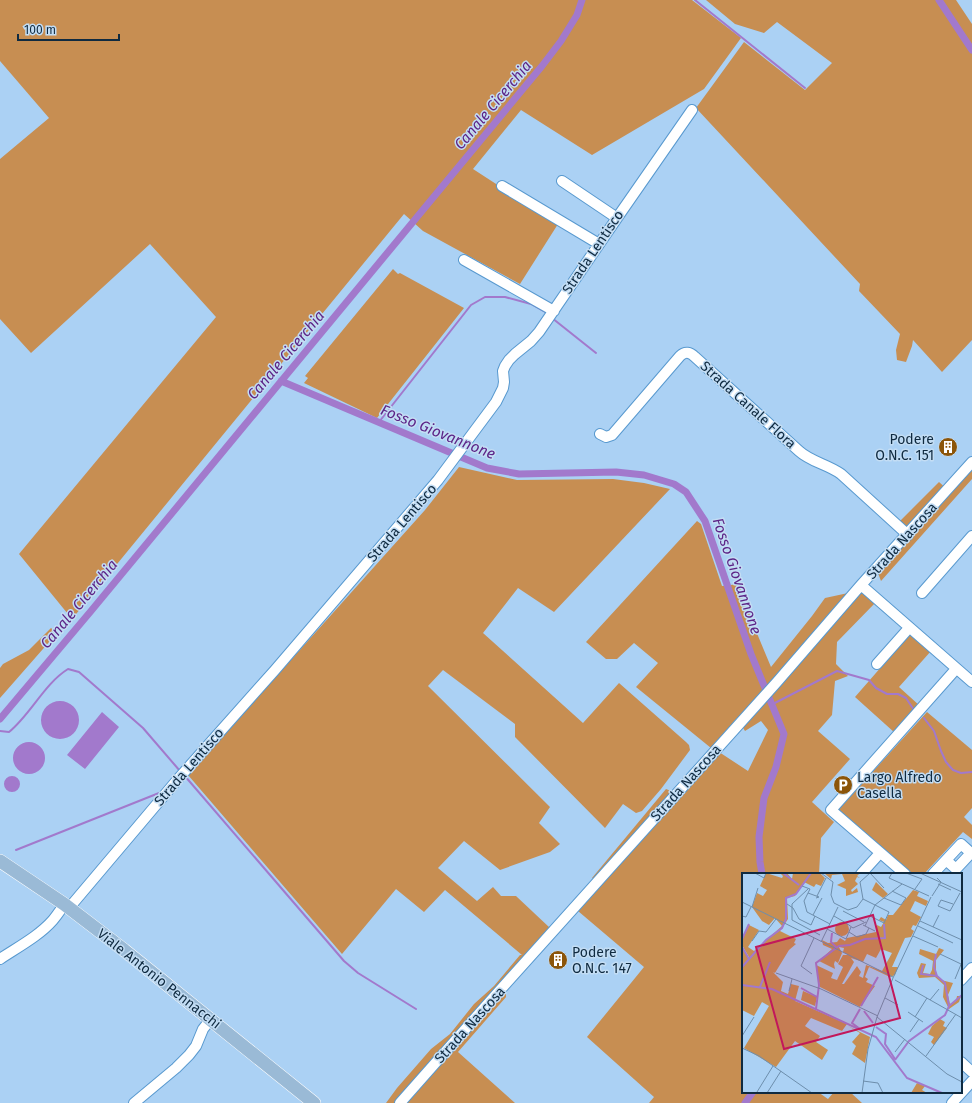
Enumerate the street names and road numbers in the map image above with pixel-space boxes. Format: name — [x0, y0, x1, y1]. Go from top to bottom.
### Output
street label: Strada Lentisco — [559, 207, 627, 297]
street label: Strada Canale Flora — [697, 358, 799, 452]
street label: Strada Lentisco — [364, 481, 440, 565]
street label: Strada Nascosa — [863, 499, 941, 583]
street label: Strada Lentisco — [151, 725, 227, 809]
street label: Strada Nascosa — [647, 741, 725, 825]
street label: Viale Antonio Pennacchi — [94, 925, 224, 1033]
street label: Strada Nascosa — [431, 983, 509, 1067]

